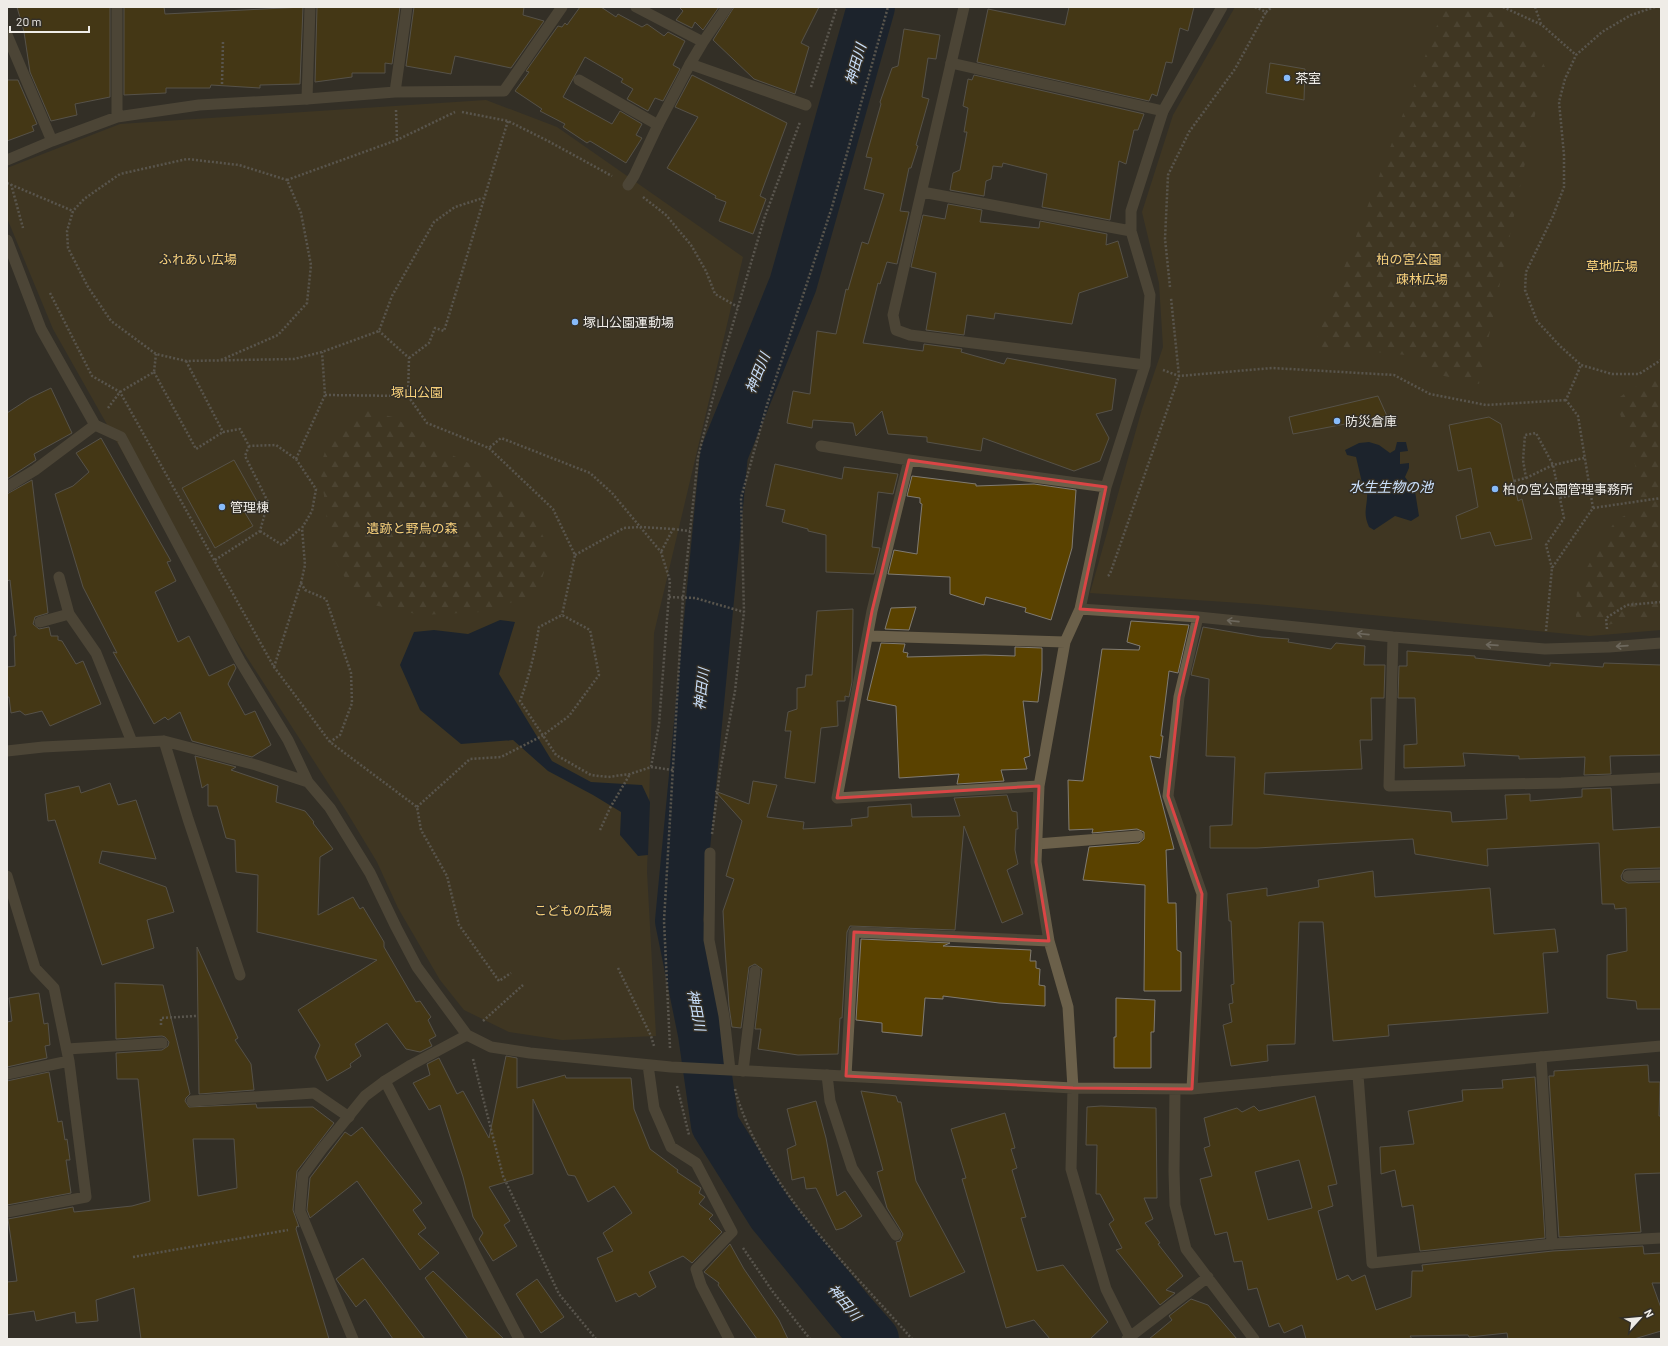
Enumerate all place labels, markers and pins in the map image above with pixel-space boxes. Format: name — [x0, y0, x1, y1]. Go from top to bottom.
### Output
place label: 茶室 — [1295, 70, 1321, 86]
marker: 茶室 — [1282, 73, 1292, 83]
place label: 塚山公園運動場 — [583, 314, 674, 330]
marker: 塚山公園運動場 — [570, 317, 580, 327]
place label: 防災倉庫 — [1345, 413, 1397, 429]
marker: 防災倉庫 — [1332, 416, 1342, 426]
place label: 柏の宮公園管理事務所 — [1503, 481, 1633, 497]
marker: 柏の宮公園管理事務所 — [1490, 484, 1500, 494]
place label: 管理棟 — [230, 499, 269, 515]
marker: 管理棟 — [217, 502, 227, 512]

